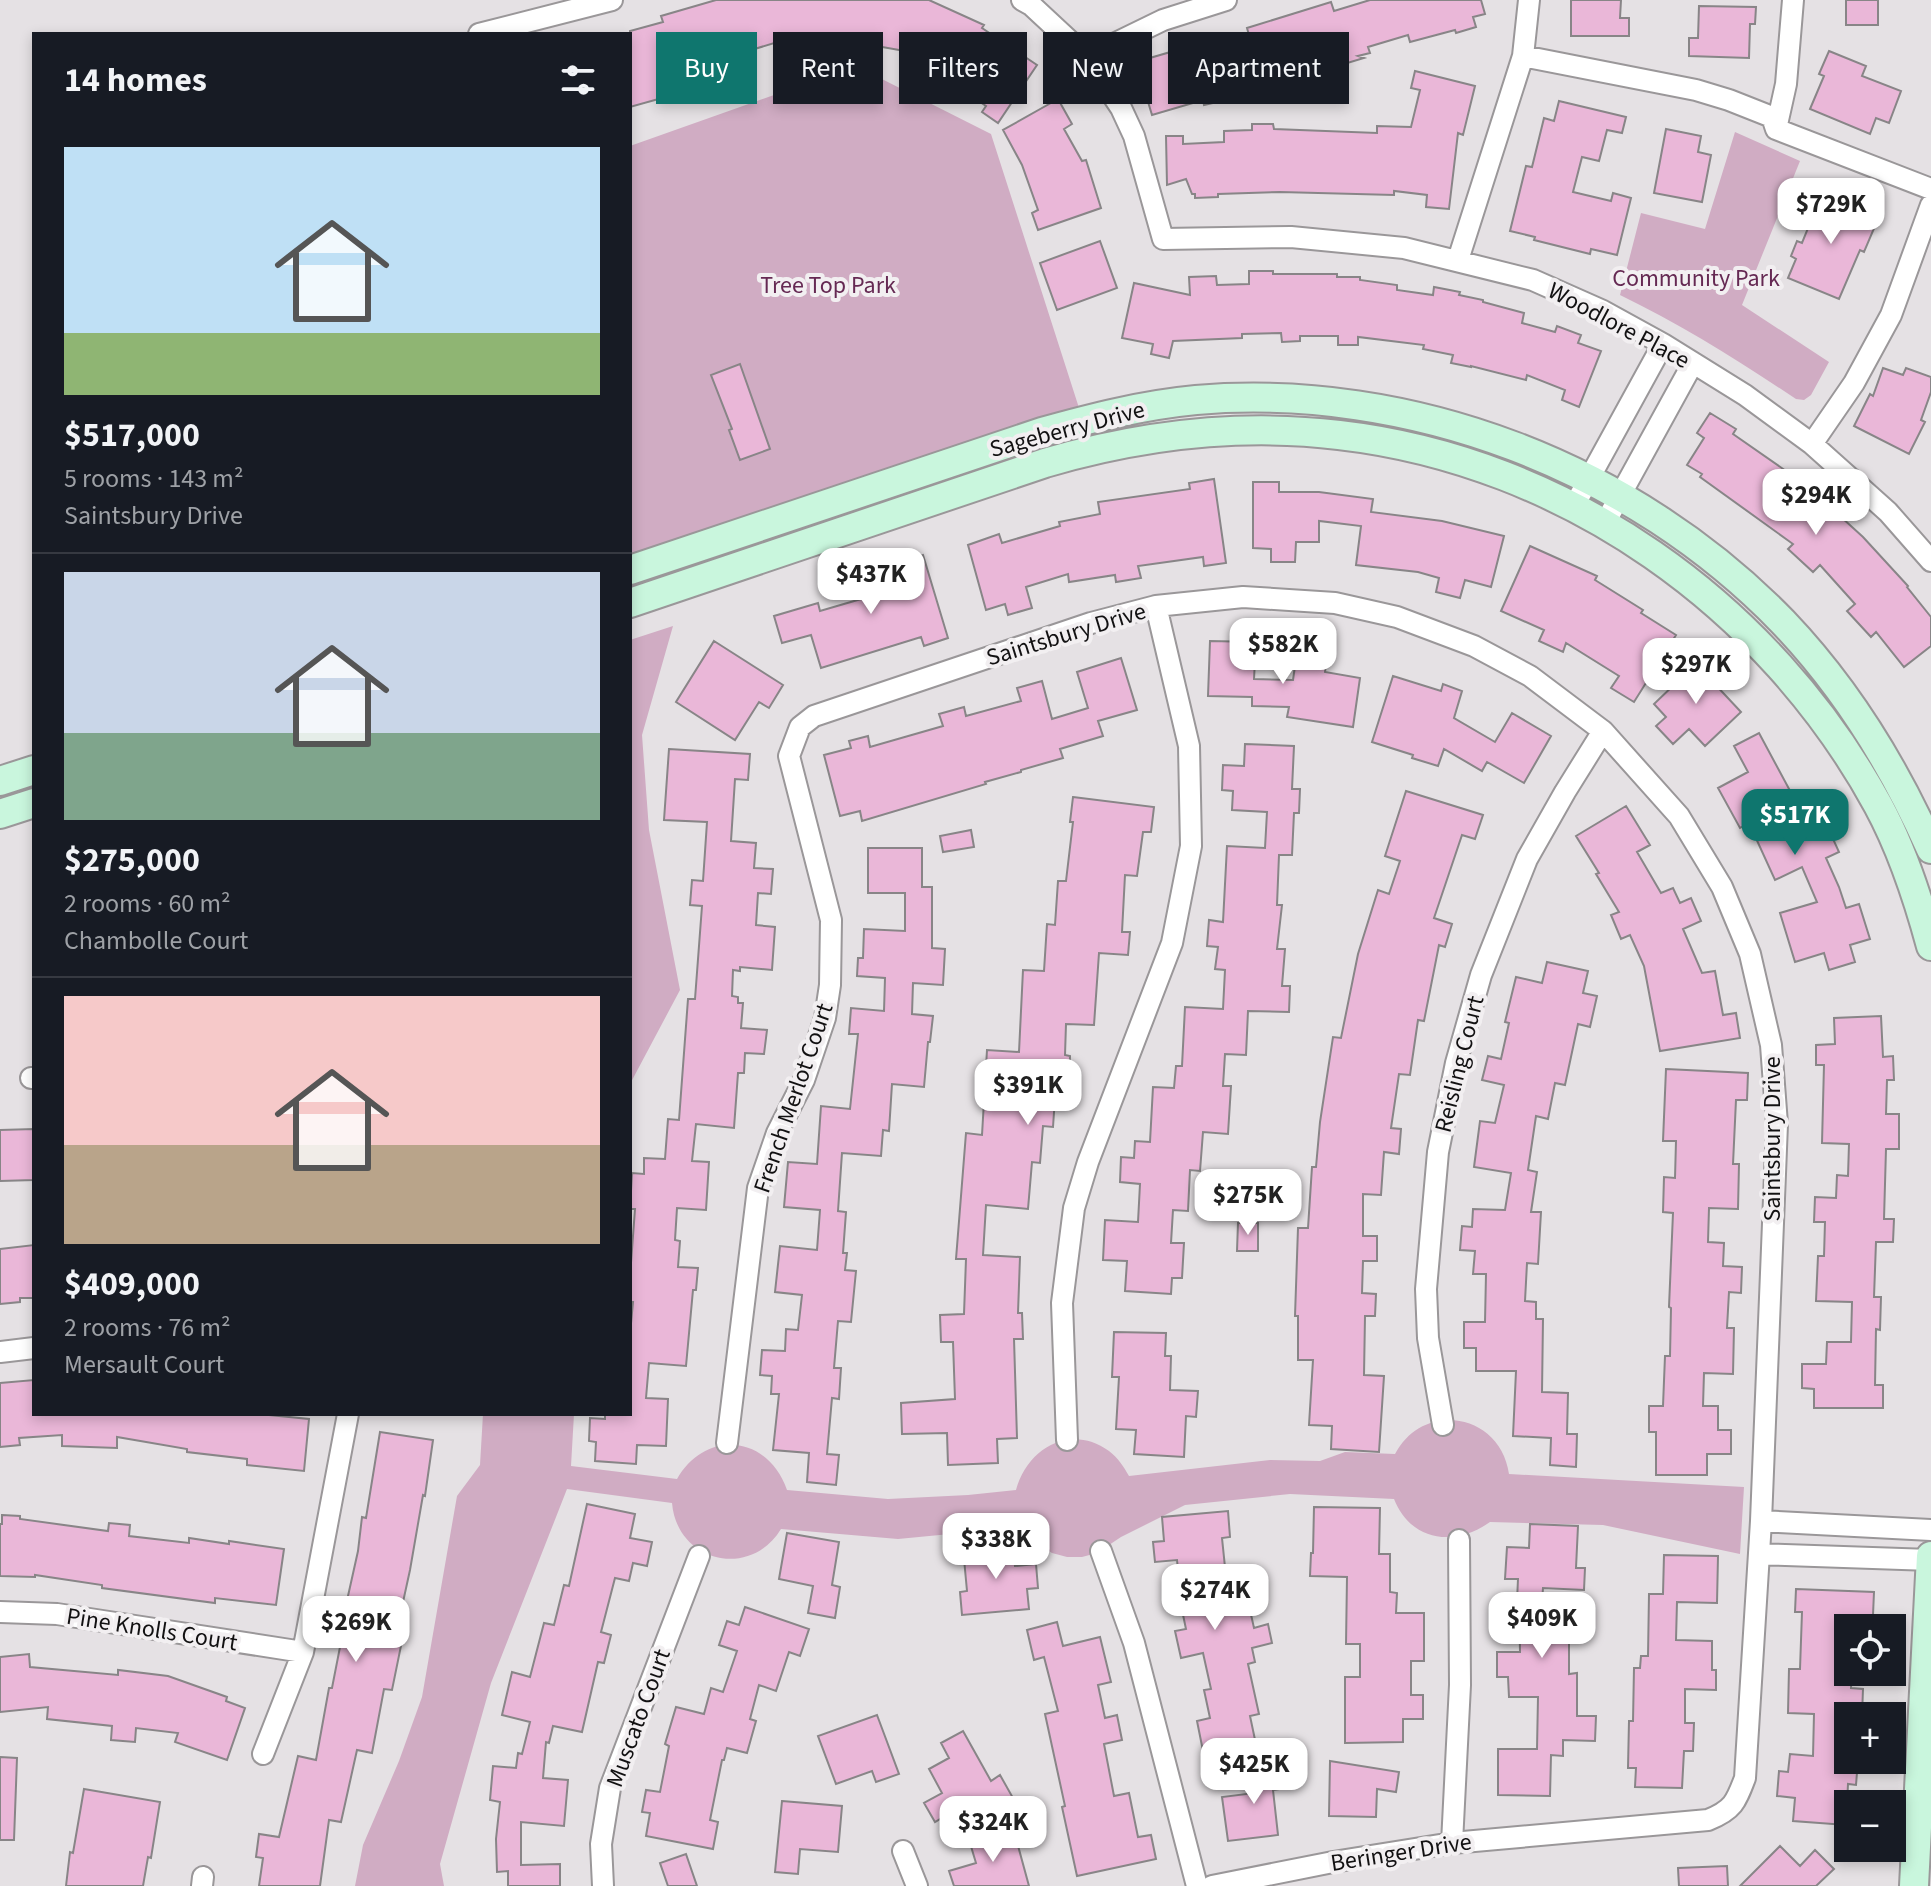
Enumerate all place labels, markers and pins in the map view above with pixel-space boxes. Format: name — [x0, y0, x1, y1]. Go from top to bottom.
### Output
pin: $729K — [1775, 178, 1887, 246]
pin: $294K — [1760, 469, 1872, 537]
pin: $437K — [815, 548, 927, 616]
pin: $582K — [1227, 618, 1339, 686]
pin: $297K — [1640, 638, 1752, 706]
pin: $517K — [1739, 789, 1851, 857]
pin: $391K — [972, 1059, 1084, 1127]
pin: $275K — [1192, 1169, 1304, 1237]
pin: $338K — [940, 1513, 1052, 1581]
pin: $274K — [1159, 1564, 1271, 1632]
pin: $409K — [1486, 1592, 1598, 1660]
pin: $269K — [300, 1596, 412, 1664]
pin: $425K — [1198, 1738, 1310, 1806]
pin: $324K — [937, 1796, 1049, 1864]

